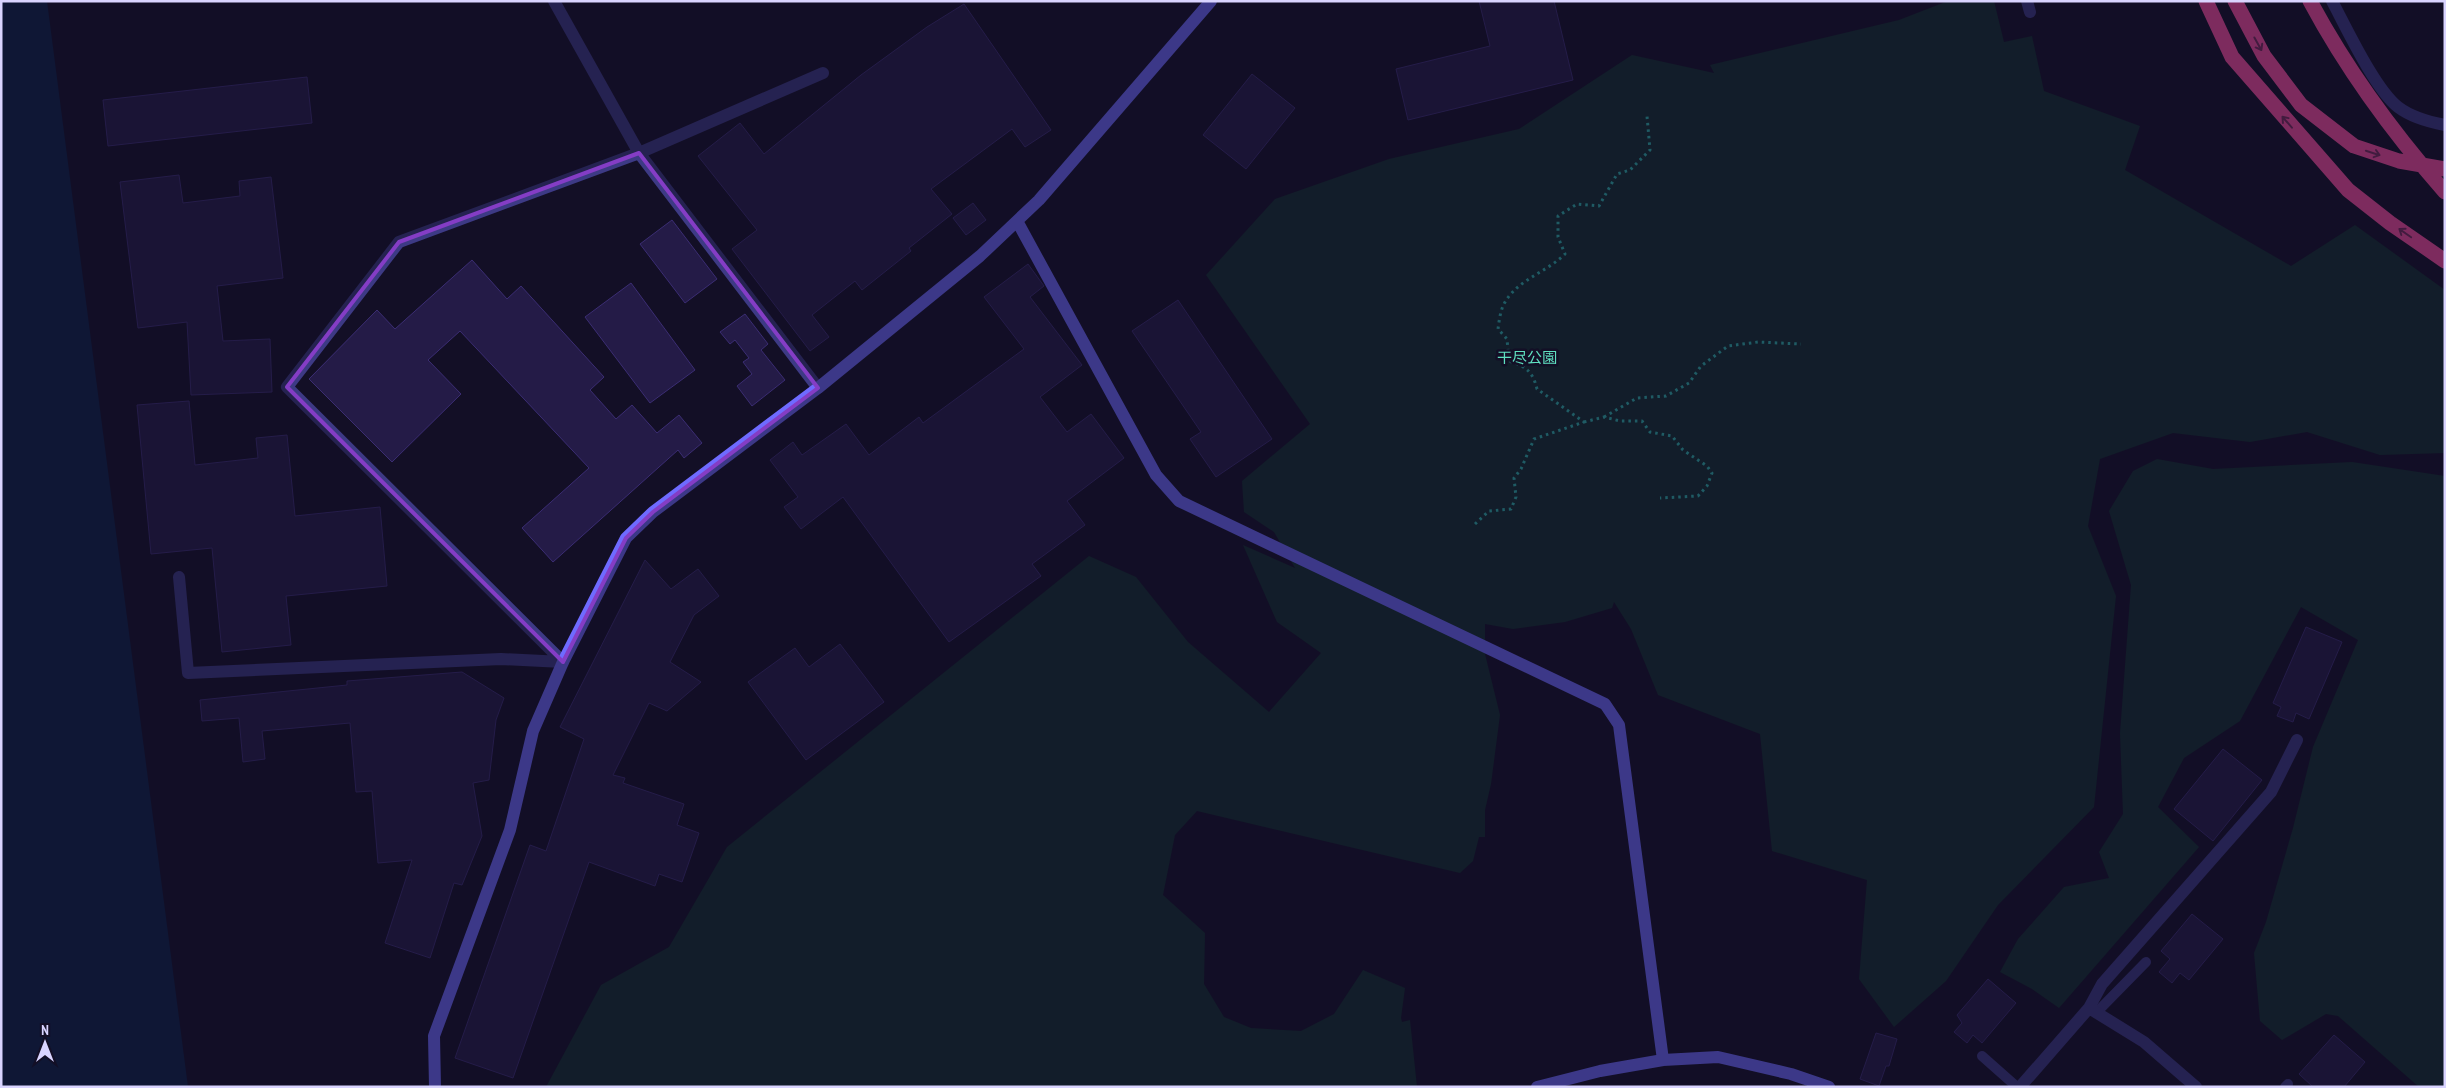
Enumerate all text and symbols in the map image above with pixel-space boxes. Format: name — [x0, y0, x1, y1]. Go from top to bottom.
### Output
one-way arrow — [2254, 36, 2263, 51]
one-way arrow — [2282, 115, 2293, 128]
one-way arrow — [2365, 148, 2381, 158]
one-way arrow — [2398, 228, 2412, 238]
park label: 干尽公園 — [1497, 348, 1557, 367]
north arrow — [20, 1018, 70, 1068]
text: N — [41, 1021, 49, 1039]

